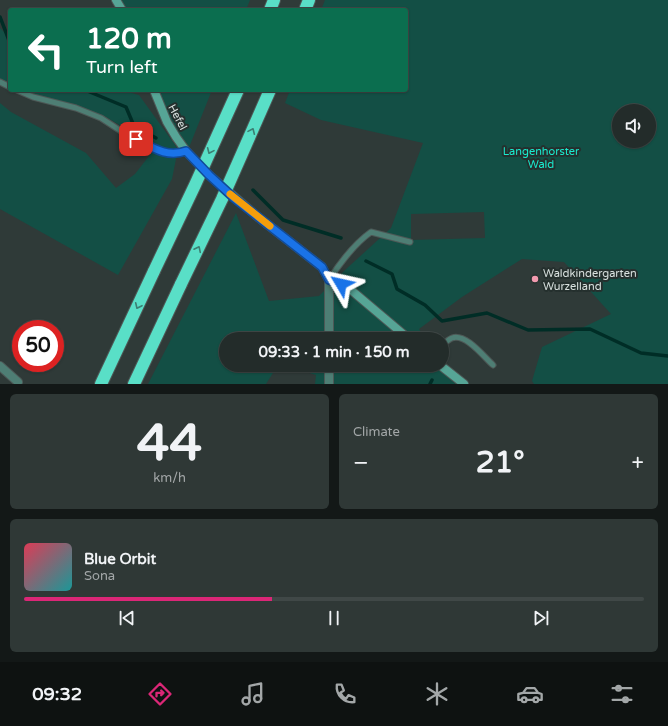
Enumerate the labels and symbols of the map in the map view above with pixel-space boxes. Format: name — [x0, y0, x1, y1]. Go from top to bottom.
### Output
street label: Hefel — [165, 102, 190, 132]
pin — [119, 122, 153, 156]
one-way arrow — [247, 128, 255, 136]
park label: Langenhorster Wald — [503, 145, 580, 171]
one-way arrow — [207, 147, 215, 155]
one-way arrow — [193, 246, 201, 254]
position arrow — [320, 263, 362, 305]
place label: Waldkindergarten Wurzelland — [543, 267, 637, 293]
marker: Waldkindergarten Wurzelland — [530, 274, 540, 284]
one-way arrow — [135, 302, 143, 310]
speed limit sign: 50 — [12, 320, 64, 372]

